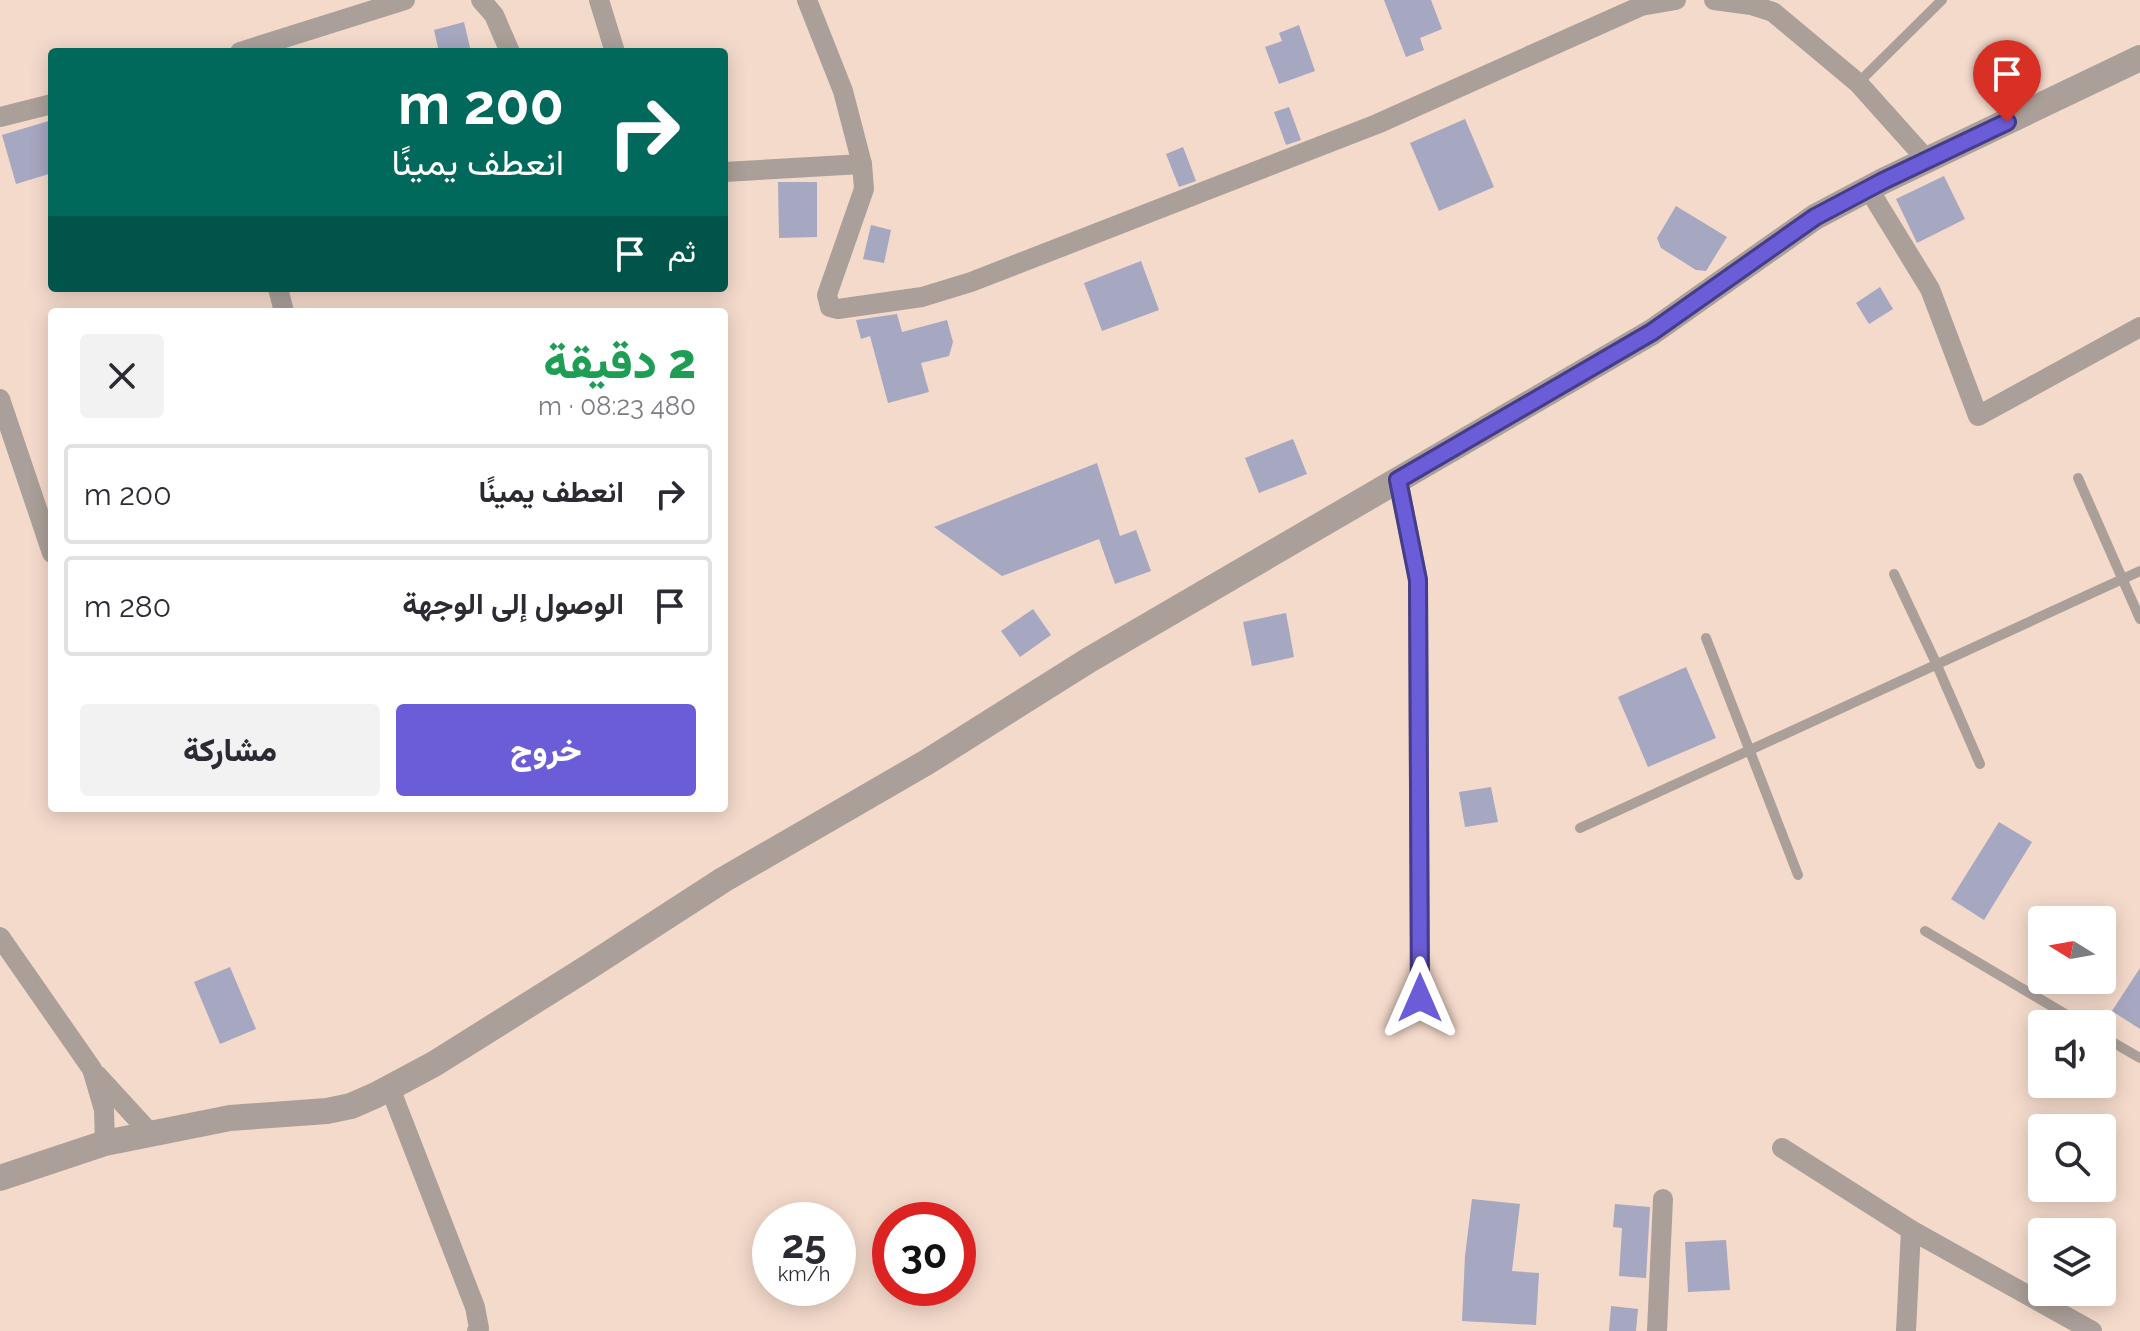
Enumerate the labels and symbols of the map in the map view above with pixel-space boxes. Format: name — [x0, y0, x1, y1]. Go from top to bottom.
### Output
pin — [1973, 40, 2041, 122]
north arrow — [2028, 906, 2116, 994]
position arrow — [1378, 956, 1462, 1040]
speed limit sign: 30 — [872, 1202, 976, 1306]

